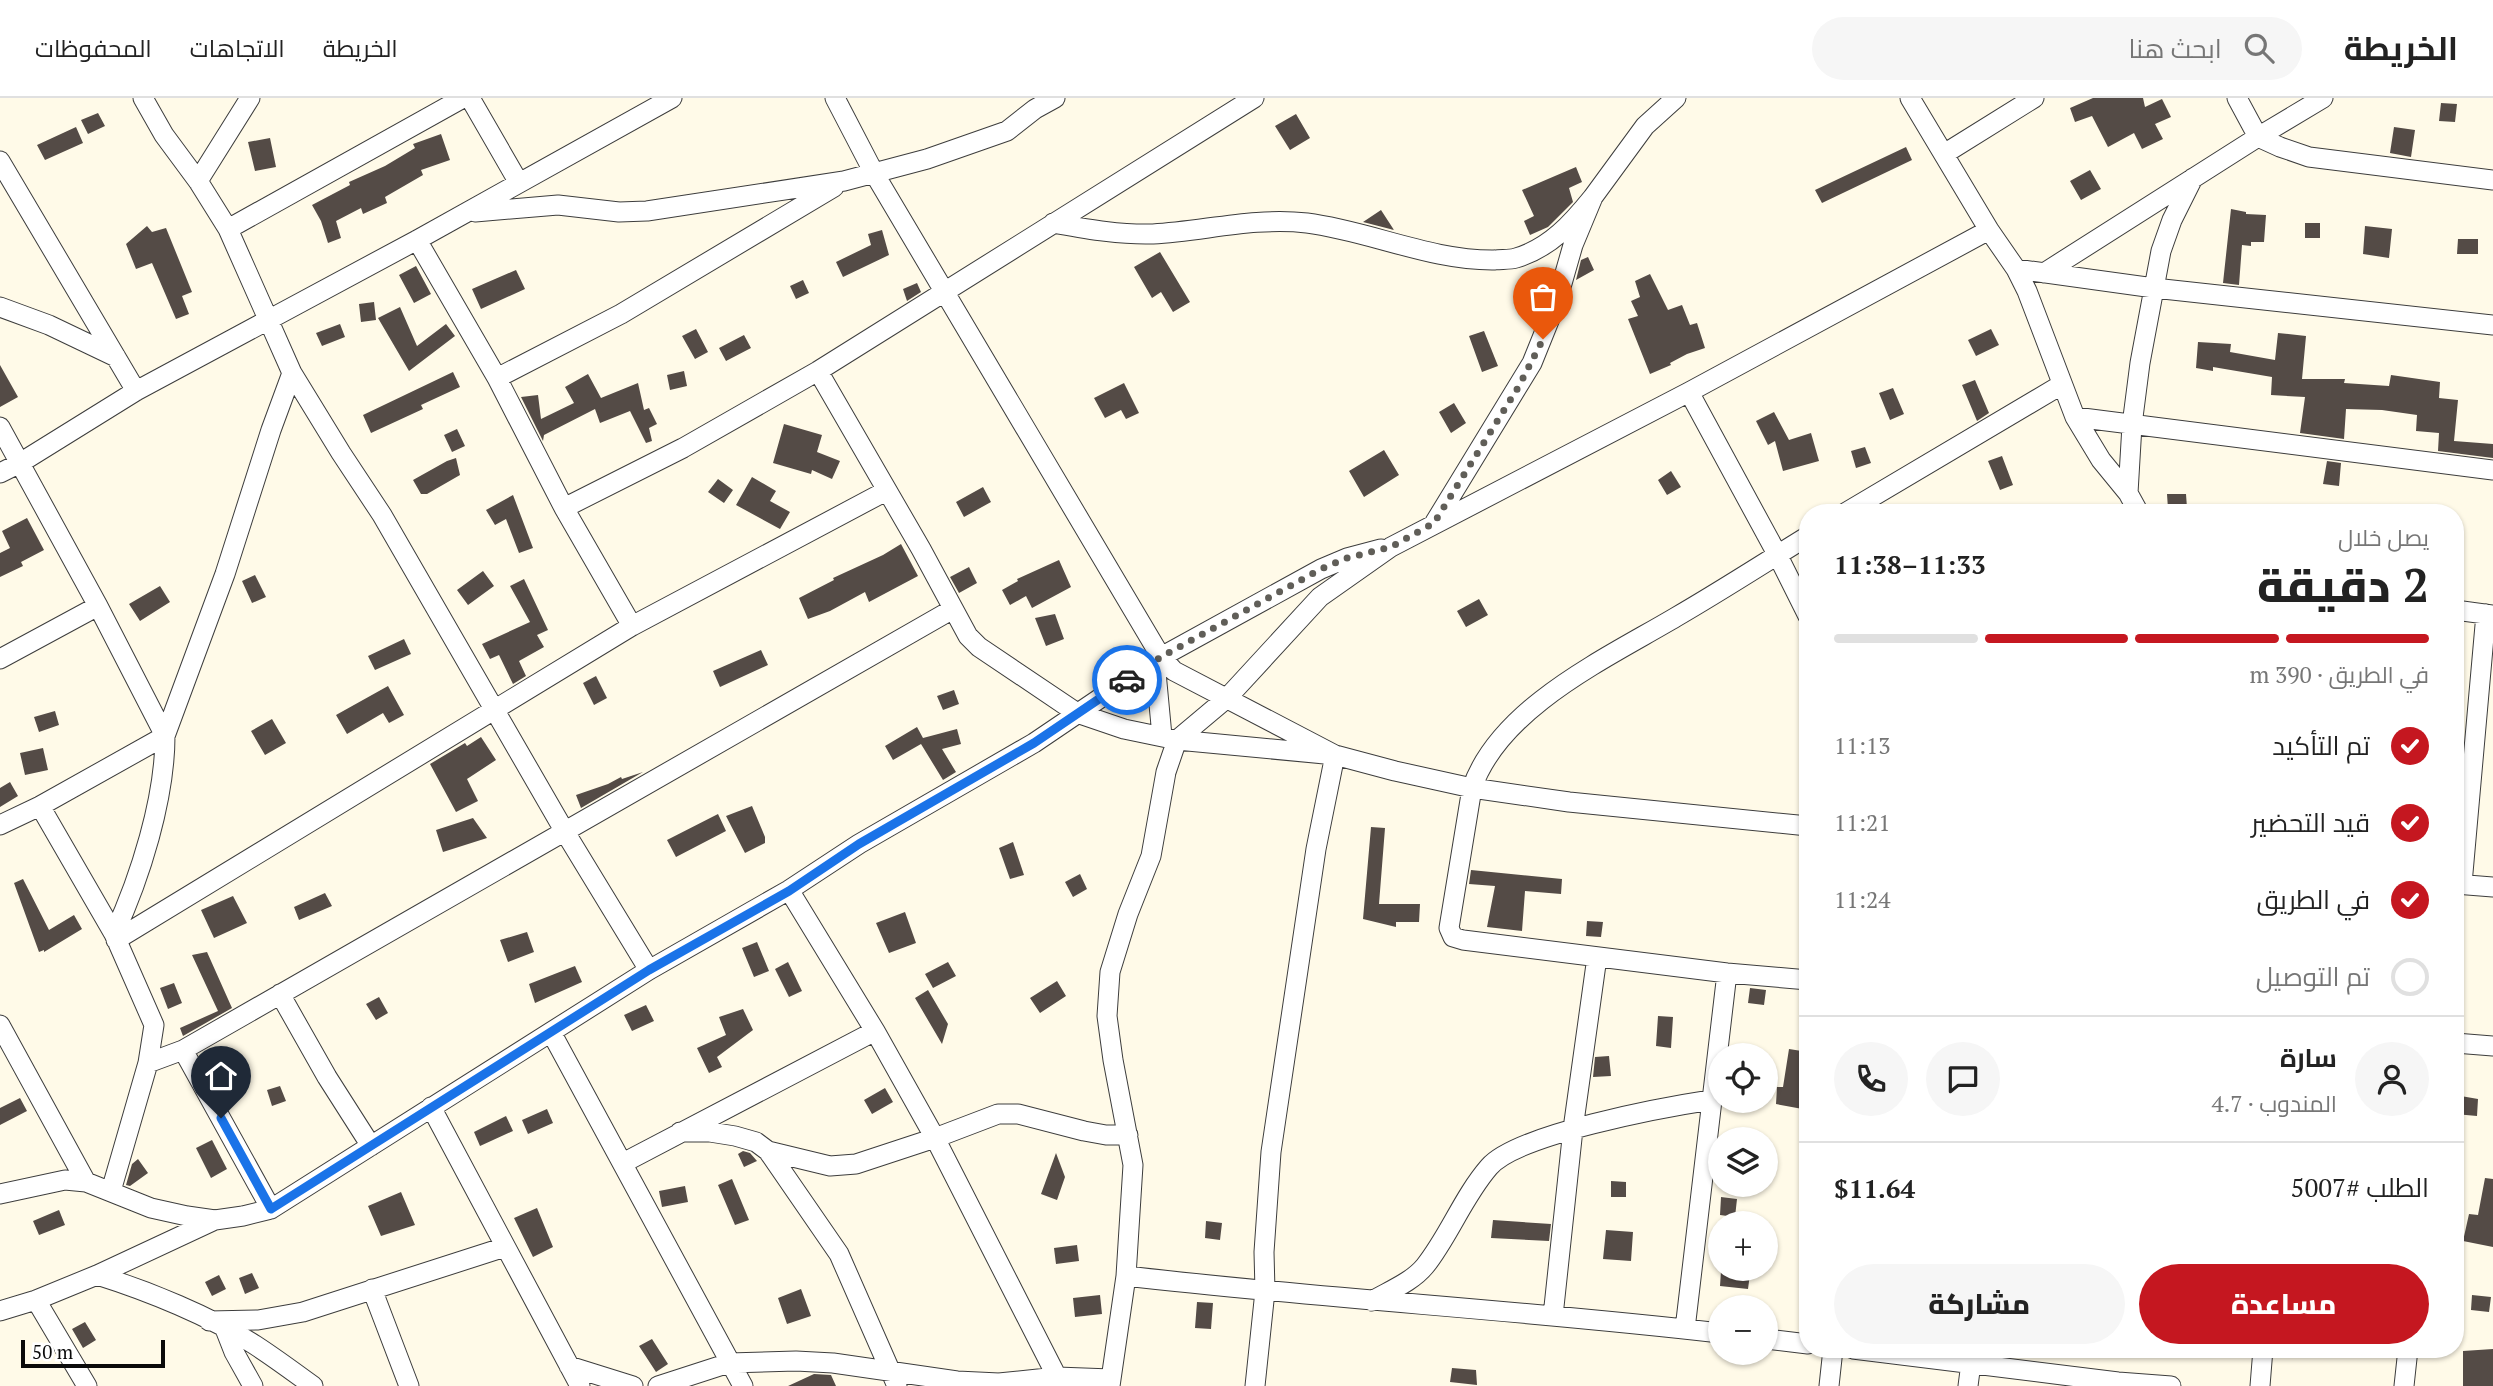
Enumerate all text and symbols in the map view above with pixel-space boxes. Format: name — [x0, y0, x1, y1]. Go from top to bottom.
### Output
search box — [1812, 17, 2302, 80]
text: الخريطة — [2344, 26, 2458, 69]
icon: search — [2240, 29, 2278, 67]
text: ابحث هنا — [2128, 31, 2222, 65]
text: المحفوظات — [35, 32, 152, 64]
text: الاتجاهات — [190, 32, 285, 64]
text: الخريطة — [323, 32, 398, 64]
pin — [1513, 267, 1573, 339]
icon: bag — [1524, 278, 1562, 316]
text: يصل خلال — [2338, 522, 2429, 553]
text: 11:33–11:38 — [1834, 547, 1986, 581]
text: 2 دقيقة — [2257, 554, 2429, 615]
courier — [1092, 645, 1162, 715]
text: في الطريق · 390 m — [2250, 659, 2429, 690]
icon: car — [1108, 661, 1146, 699]
icon: check — [2391, 727, 2429, 765]
text: تم التأكيد — [2272, 728, 2370, 762]
text: 11:13 — [1834, 730, 1891, 761]
icon: check — [2391, 804, 2429, 842]
text: قيد التحضير — [2251, 805, 2370, 839]
text: 11:21 — [1834, 807, 1891, 838]
icon: check — [2391, 881, 2429, 919]
text: في الطريق — [2256, 882, 2370, 916]
text: 11:24 — [1834, 884, 1891, 915]
text: تم التوصيل — [2256, 959, 2370, 993]
text: سارة — [2280, 1040, 2337, 1074]
button: phone — [1834, 1042, 1908, 1116]
button: chat — [1926, 1042, 2000, 1116]
button: person — [2355, 1042, 2429, 1116]
map controls — [1708, 1043, 1778, 1365]
button: locate — [1708, 1043, 1778, 1113]
pin — [191, 1046, 251, 1118]
icon: home — [202, 1057, 240, 1095]
text: المندوب · 4.7 — [2212, 1088, 2337, 1119]
button: layers — [1708, 1127, 1778, 1197]
text: الطلب #5007 — [2291, 1170, 2429, 1204]
text: $11.64 — [1834, 1171, 1915, 1205]
button: + — [1708, 1211, 1778, 1281]
button: مشاركة — [1834, 1264, 2125, 1344]
button: مساعدة — [2139, 1264, 2429, 1344]
button: − — [1708, 1295, 1778, 1365]
scale bar — [21, 1337, 164, 1369]
text: 50 m — [32, 1339, 73, 1364]

